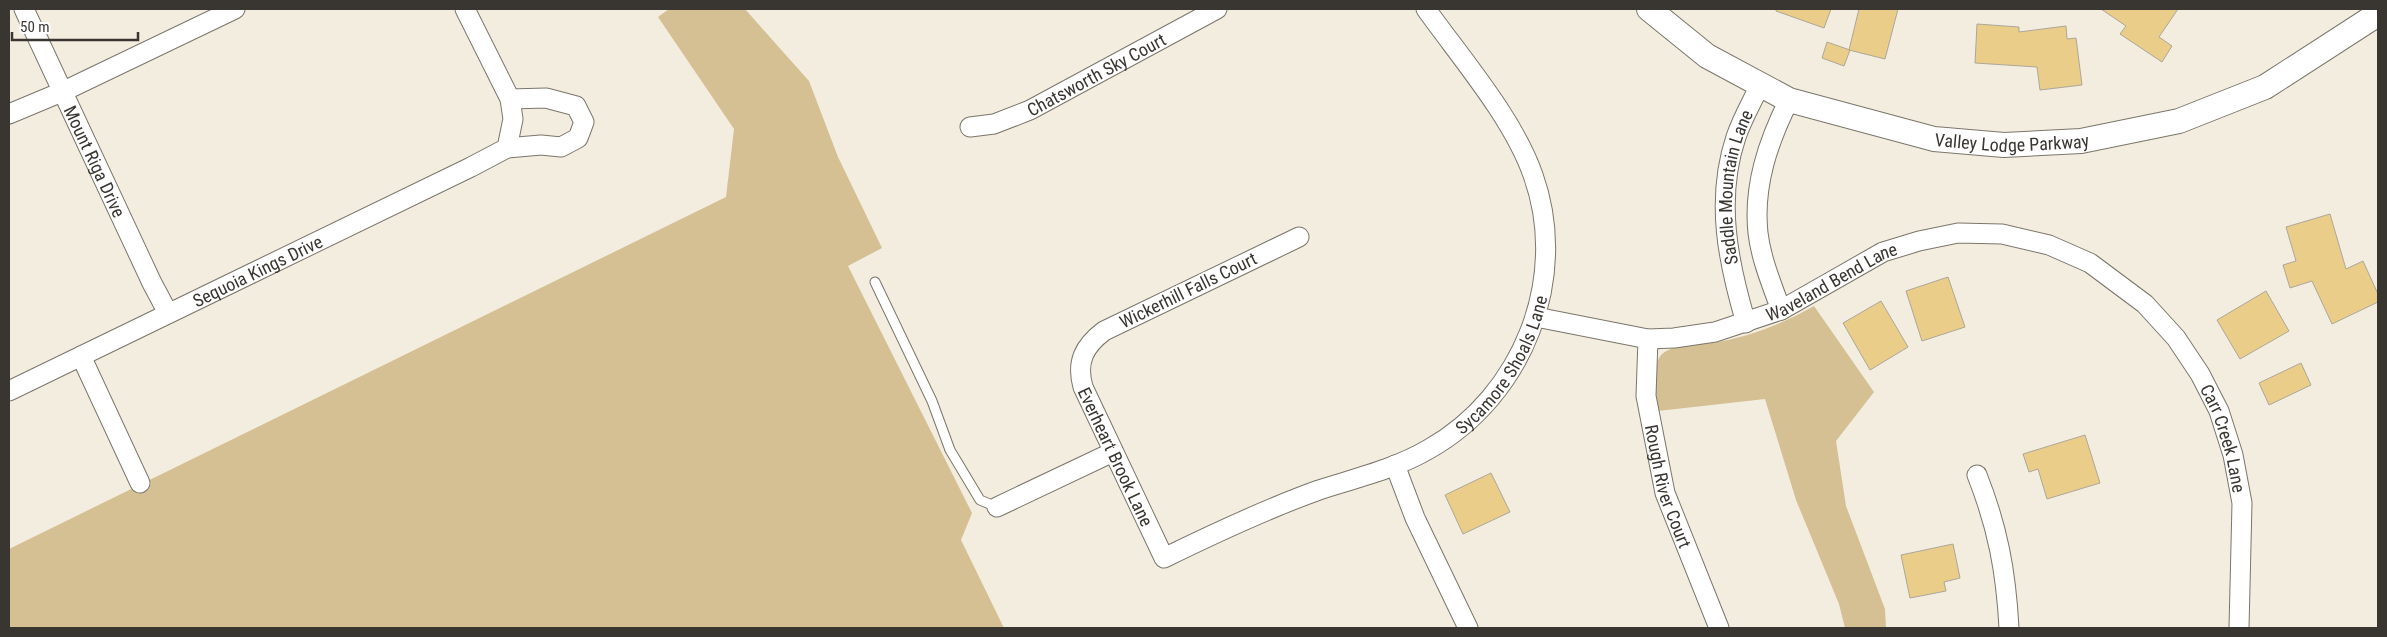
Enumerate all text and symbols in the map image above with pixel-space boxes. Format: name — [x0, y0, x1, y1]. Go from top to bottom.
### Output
scale bar — [12, 10, 139, 42]
text: 50 m — [20, 18, 50, 36]
street label: Chatsworth Sky Court — [1023, 28, 1169, 120]
street label: Mount Riga Drive — [60, 102, 130, 220]
street label: Saddle Mountain Lane — [1715, 106, 1757, 267]
street label: Valley Lodge Parkway — [1934, 129, 2091, 156]
street label: Sequoia Kings Drive — [189, 230, 326, 311]
street label: Waveland Bend Lane — [1763, 238, 1899, 325]
street label: Wickerhill Falls Court — [1116, 248, 1260, 332]
street label: Sycamore Shoals Lane — [1451, 293, 1551, 438]
street label: Carr Creek Lane — [2196, 380, 2250, 494]
street label: Everheart Brook Lane — [1074, 384, 1158, 529]
street label: Rough River Court — [1641, 423, 1696, 551]

